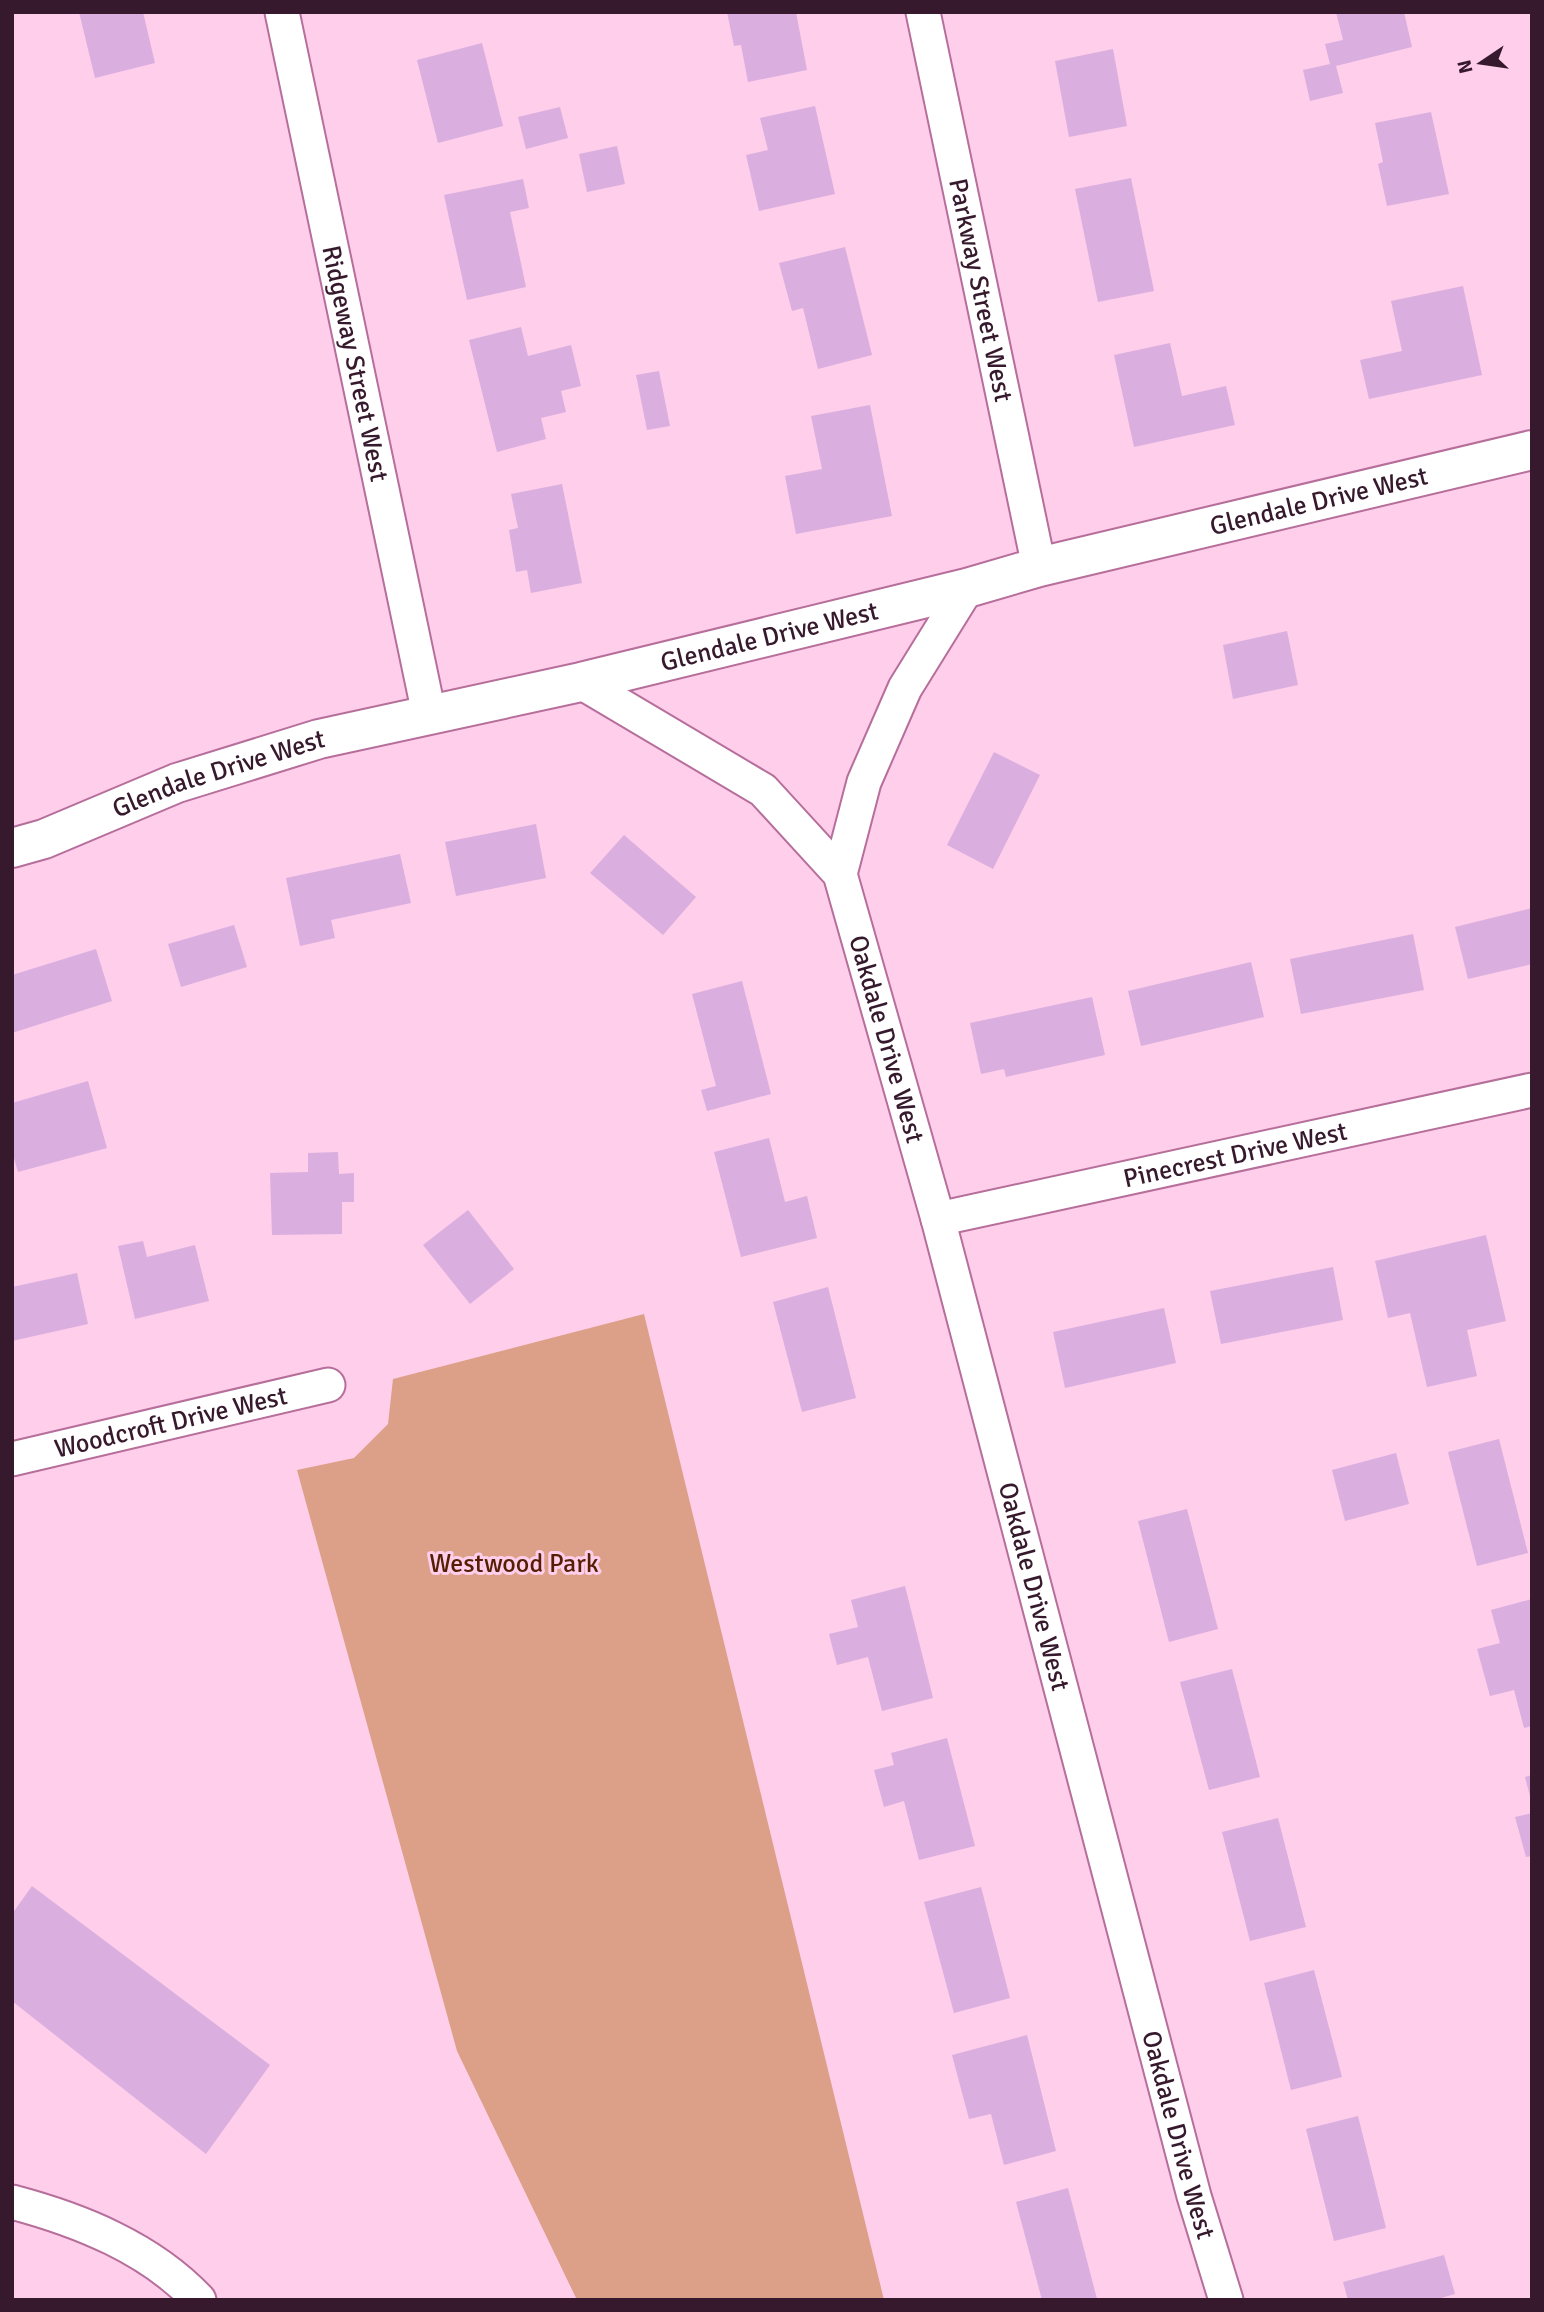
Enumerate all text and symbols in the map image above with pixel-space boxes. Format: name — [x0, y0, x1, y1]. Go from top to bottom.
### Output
north arrow — [1446, 28, 1516, 98]
text: N — [1452, 57, 1479, 76]
street label: Parkway Street West — [941, 176, 1019, 405]
street label: Ridgeway Street West — [314, 243, 395, 484]
street label: Glendale Drive West — [1207, 460, 1431, 543]
street label: Glendale Drive West — [657, 595, 881, 679]
street label: Glendale Drive West — [108, 723, 328, 825]
street label: Oakdale Drive West — [841, 932, 931, 1147]
street label: Pinecrest Drive West — [1120, 1116, 1350, 1195]
street label: Woodcroft Drive West — [51, 1380, 290, 1466]
street label: Oakdale Drive West — [991, 1479, 1076, 1694]
park label: Westwood Park — [429, 1548, 599, 1580]
street label: Oakdale Drive West — [1134, 2027, 1221, 2243]

